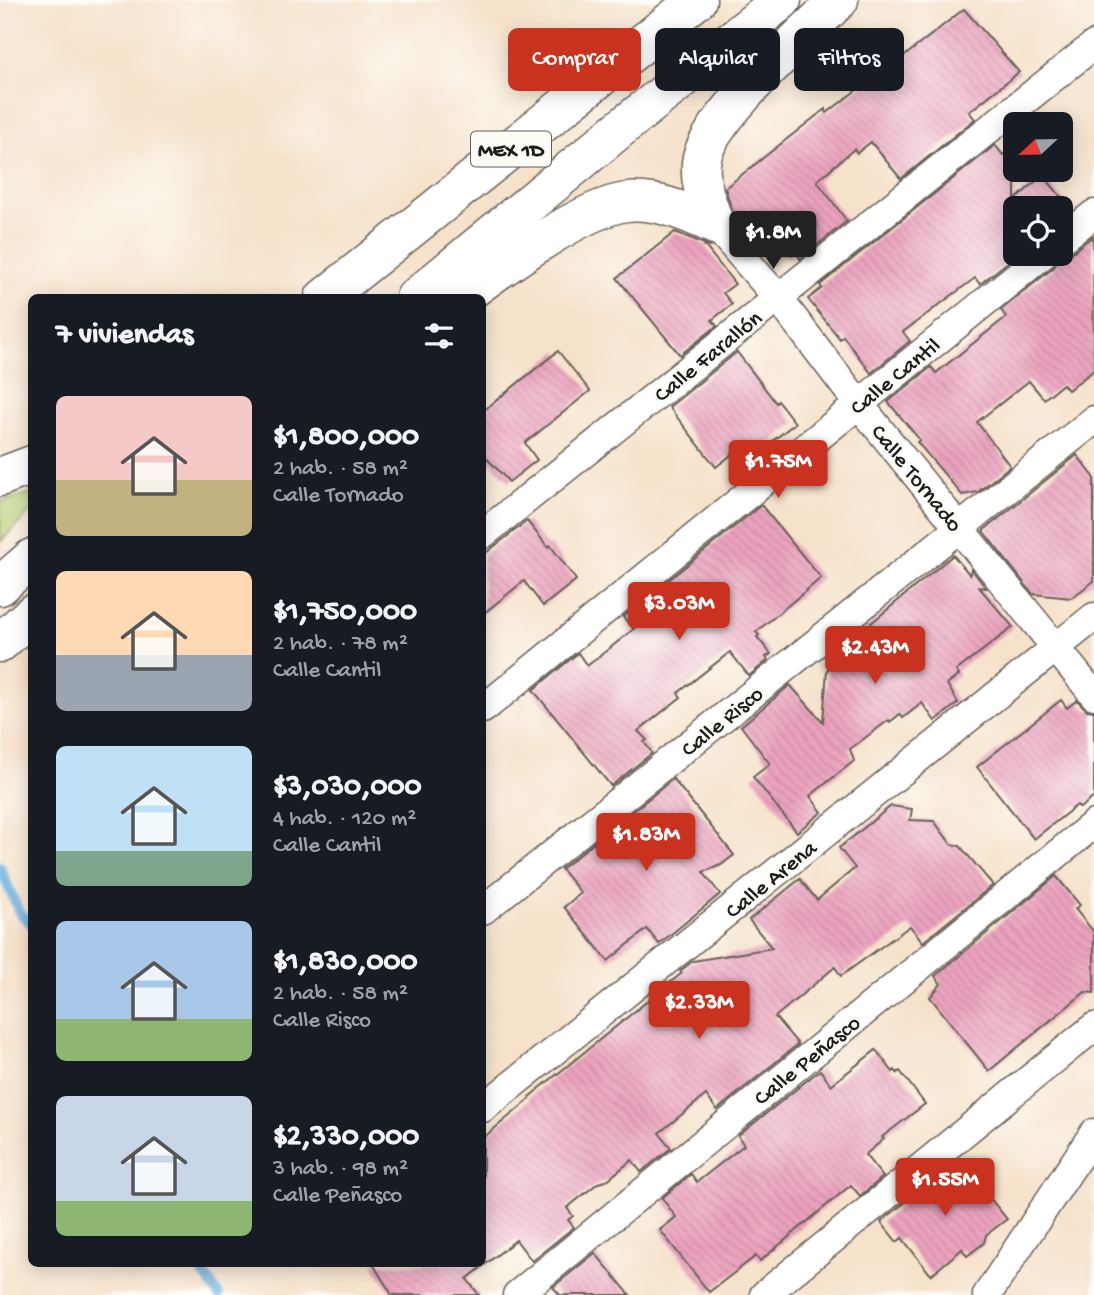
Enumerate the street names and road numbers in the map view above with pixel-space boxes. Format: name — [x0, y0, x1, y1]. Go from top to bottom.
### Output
road number: MEX 1D — [471, 132, 551, 166]
street label: Calle Farallón — [650, 306, 769, 409]
street label: Calle Cantil — [846, 333, 947, 422]
street label: Calle Tornado — [864, 420, 967, 539]
street label: Calle Risco — [677, 681, 770, 764]
street label: Calle Arena — [721, 835, 824, 926]
street label: Calle Peñasco — [750, 1011, 867, 1113]

